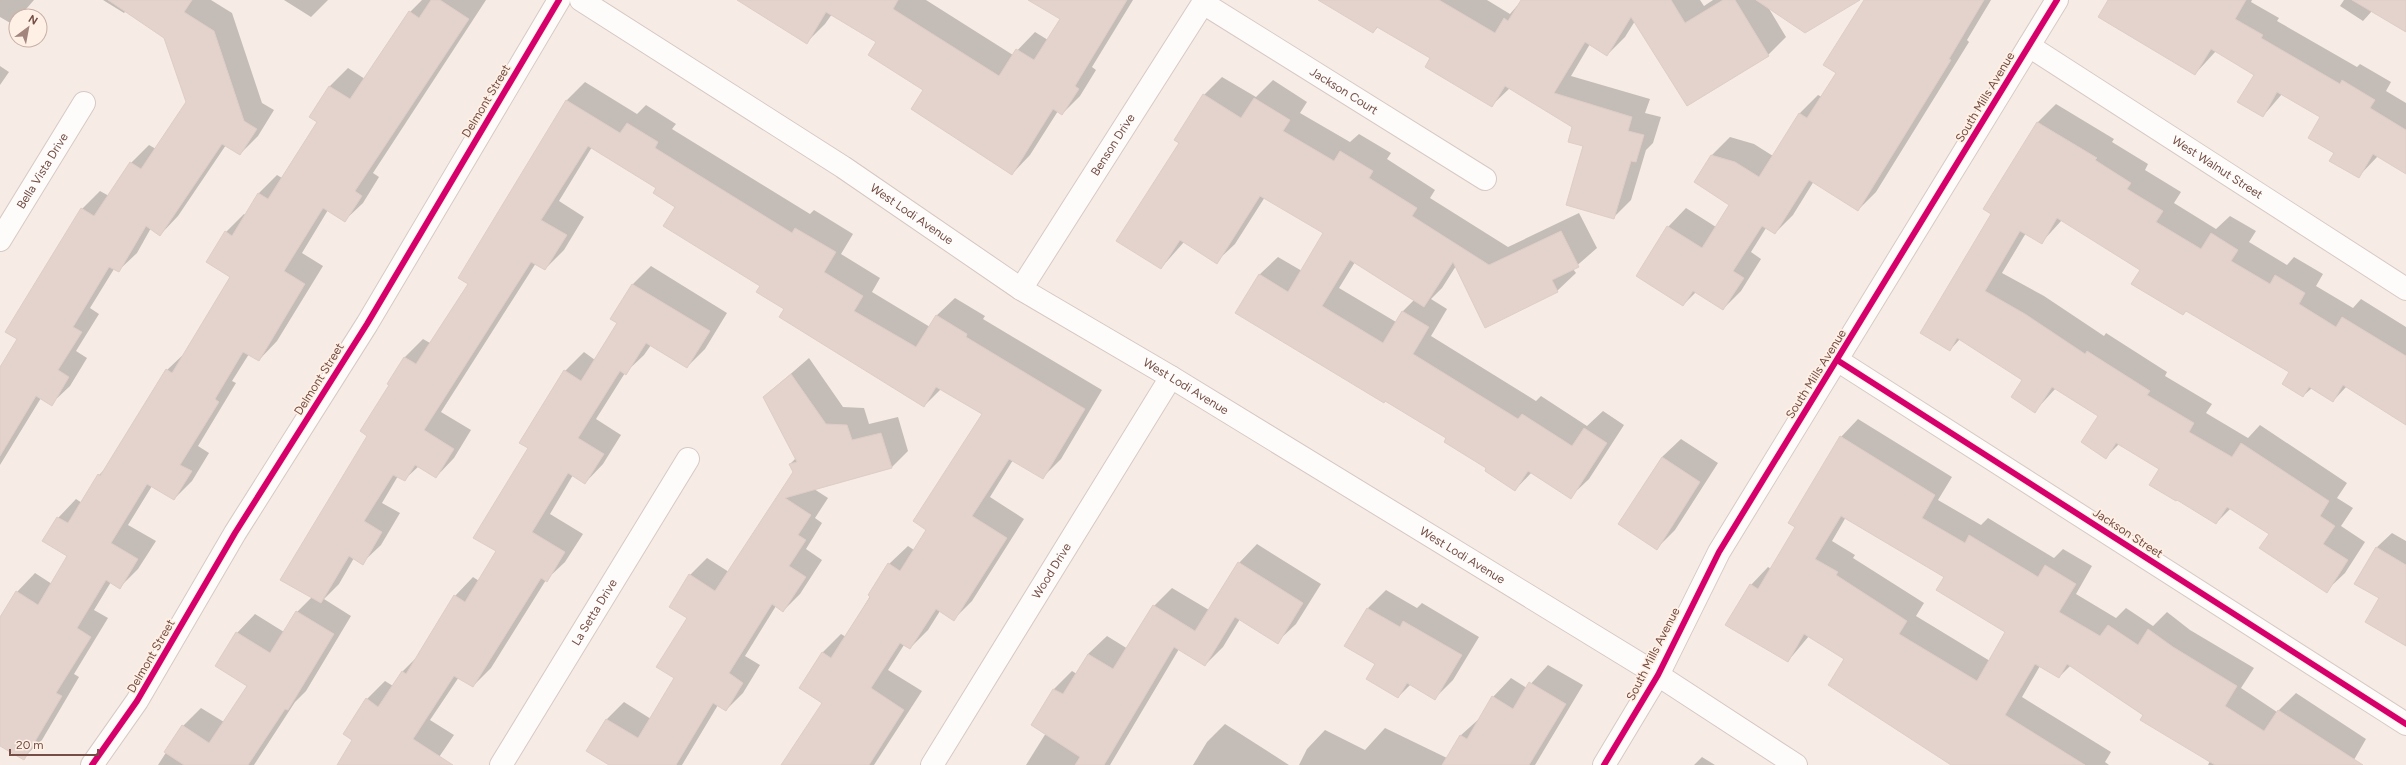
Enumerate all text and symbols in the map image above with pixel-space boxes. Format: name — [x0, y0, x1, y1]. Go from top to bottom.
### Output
north arrow — [8, 8, 48, 48]
text: N — [26, 12, 40, 28]
street label: South Mills Avenue — [1953, 49, 2018, 145]
street label: Delmont Street — [459, 62, 513, 140]
street label: Jackson Court — [1307, 64, 1381, 118]
street label: Benson Drive — [1088, 111, 1138, 178]
street label: Bella Vista Drive — [14, 130, 71, 211]
street label: West Walnut Street — [2169, 133, 2266, 202]
street label: West Lodi Avenue — [868, 181, 956, 248]
street label: South Mills Avenue — [1783, 326, 1849, 421]
street label: Delmont Street — [291, 340, 347, 418]
street label: West Lodi Avenue — [1141, 355, 1232, 418]
street label: Jackson Street — [2090, 505, 2166, 561]
street label: West Lodi Avenue — [1417, 524, 1508, 587]
street label: Wood Drive — [1029, 540, 1074, 601]
street label: La Setta Drive — [569, 576, 620, 648]
street label: South Mills Avenue — [1623, 605, 1683, 703]
street label: Delmont Street — [124, 616, 178, 695]
scale bar — [10, 731, 98, 757]
text: 20 m — [16, 738, 44, 752]

